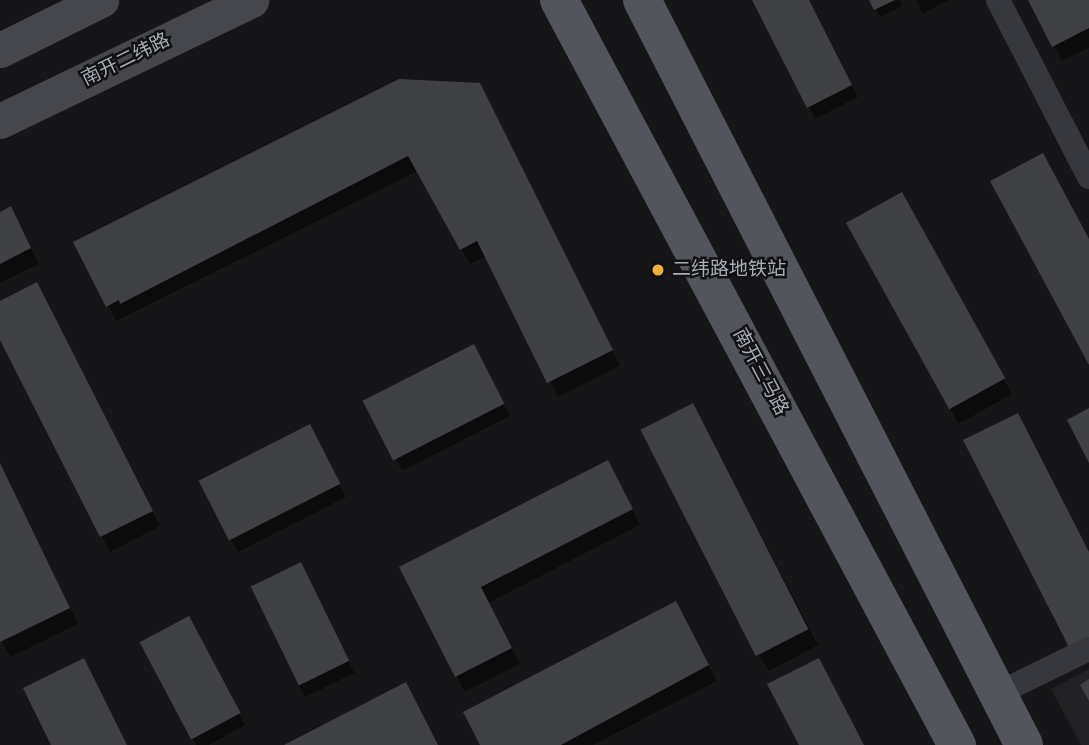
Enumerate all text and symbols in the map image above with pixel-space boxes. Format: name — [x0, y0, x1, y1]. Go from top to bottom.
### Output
street label: 南开二纬路 — [78, 29, 174, 91]
place label: 二纬路地铁站 — [672, 259, 786, 281]
marker: 二纬路地铁站 — [650, 262, 666, 278]
street label: 南开三马路 — [728, 325, 792, 419]

